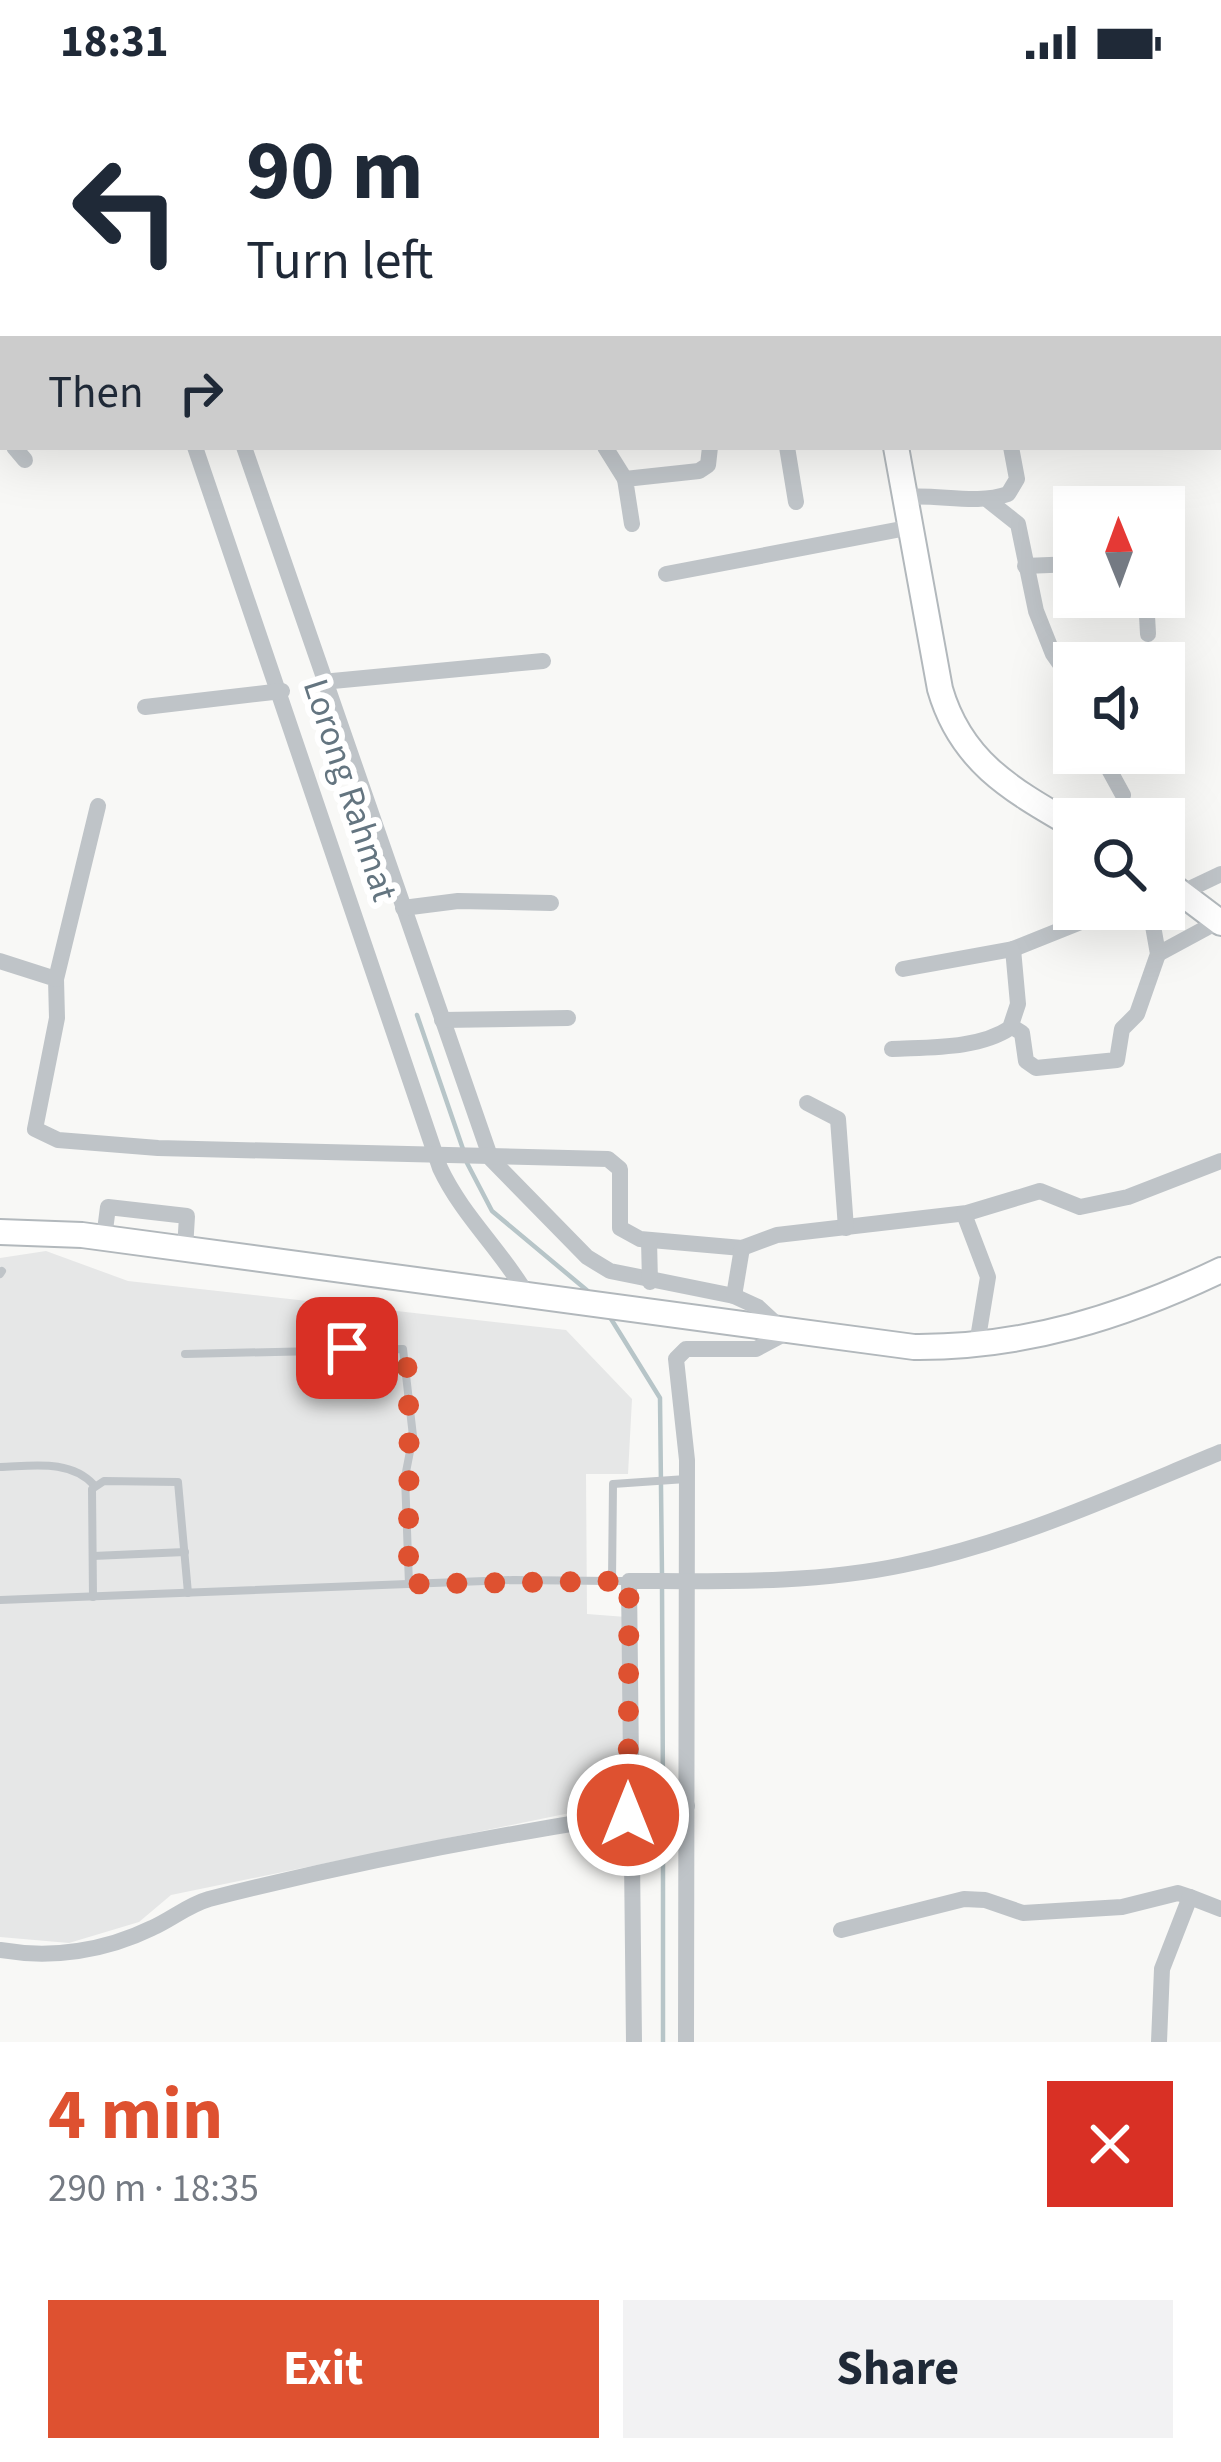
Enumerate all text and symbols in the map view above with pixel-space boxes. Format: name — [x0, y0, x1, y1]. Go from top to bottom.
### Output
text: 18:31 — [60, 10, 169, 74]
text: 90 m — [246, 112, 424, 232]
icon: left — [48, 132, 204, 288]
text: Turn left — [246, 223, 433, 300]
icon: right — [168, 360, 234, 426]
text: Then — [48, 361, 144, 425]
north arrow — [1053, 486, 1185, 618]
map controls — [1053, 486, 1185, 930]
button: sound — [1053, 642, 1185, 774]
street label: Lorong Rahmat — [290, 672, 410, 908]
button: search — [1053, 798, 1185, 930]
pin — [296, 1297, 398, 1399]
icon: arrive — [314, 1315, 380, 1381]
position arrow — [565, 1752, 691, 1878]
text: 4 min — [48, 2064, 223, 2167]
button: close — [1047, 2081, 1173, 2207]
text: 290 m · 18:35 — [48, 2161, 259, 2217]
button: Exit — [48, 2300, 599, 2438]
button: Share — [623, 2300, 1173, 2438]

